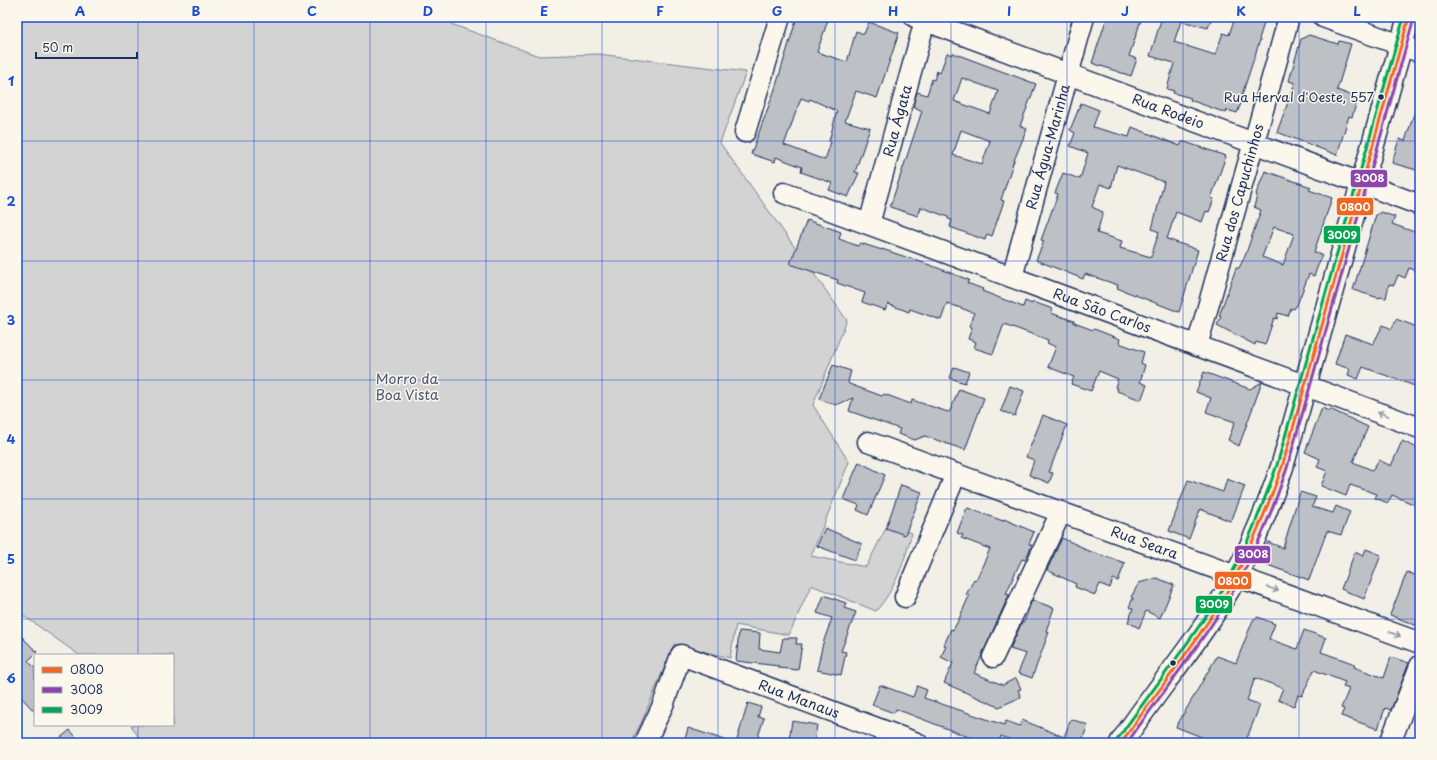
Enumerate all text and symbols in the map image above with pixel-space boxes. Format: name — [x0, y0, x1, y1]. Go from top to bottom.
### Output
text: A — [75, 1, 85, 20]
text: B — [192, 1, 201, 20]
text: C — [307, 1, 317, 20]
text: D — [423, 1, 433, 20]
text: E — [540, 1, 548, 20]
text: F — [656, 1, 664, 20]
text: G — [772, 1, 782, 20]
text: H — [888, 1, 898, 20]
text: I — [1007, 1, 1011, 20]
text: J — [1121, 1, 1129, 20]
text: K — [1236, 1, 1246, 20]
text: L — [1353, 1, 1361, 20]
scale bar — [36, 34, 137, 60]
text: 50 m — [42, 38, 73, 56]
text: 1 — [8, 71, 14, 90]
street label: Rua Água-Marinha — [1020, 81, 1075, 212]
street label: Rua Ágata — [877, 82, 917, 159]
place label: Rua Herval d'Oeste, 557 — [1224, 87, 1375, 106]
street label: Rua Rodeio — [1129, 88, 1207, 134]
marker: Rua Herval d'Oeste, 557 — [1376, 92, 1386, 102]
street label: Rua dos Capuchinhos — [1210, 121, 1269, 264]
line badge: 3008 — [1350, 169, 1388, 188]
text: 3008 — [1354, 169, 1384, 186]
text: 2 — [6, 191, 16, 210]
line badge: 0800 — [1336, 197, 1374, 216]
text: 0800 — [1339, 198, 1371, 215]
line badge: 3009 — [1323, 225, 1361, 244]
text: 3009 — [1327, 226, 1358, 243]
street label: Rua São Carlos — [1050, 282, 1154, 338]
text: 3 — [7, 310, 16, 329]
park label: Morro da Boa Vista — [375, 368, 439, 405]
one-way arrow — [1378, 410, 1390, 418]
text: 4 — [7, 429, 16, 448]
street label: Rua Seara — [1108, 520, 1181, 564]
line badge: 3008 — [1234, 545, 1271, 564]
text: 3008 — [1238, 545, 1268, 562]
text: 5 — [7, 549, 15, 568]
line badge: 0800 — [1214, 571, 1252, 590]
text: 0800 — [1217, 572, 1249, 589]
one-way arrow — [1266, 586, 1278, 594]
line badge: 3009 — [1195, 595, 1233, 614]
text: 3009 — [1199, 595, 1230, 612]
one-way arrow — [1389, 630, 1401, 638]
legend — [34, 654, 174, 726]
unlabelled marker — [1168, 658, 1178, 668]
text: 0800 — [70, 660, 104, 678]
text: 6 — [6, 668, 16, 687]
street label: Rua Manaus — [755, 674, 843, 723]
text: 3008 — [70, 680, 103, 698]
text: 3009 — [70, 700, 103, 718]

